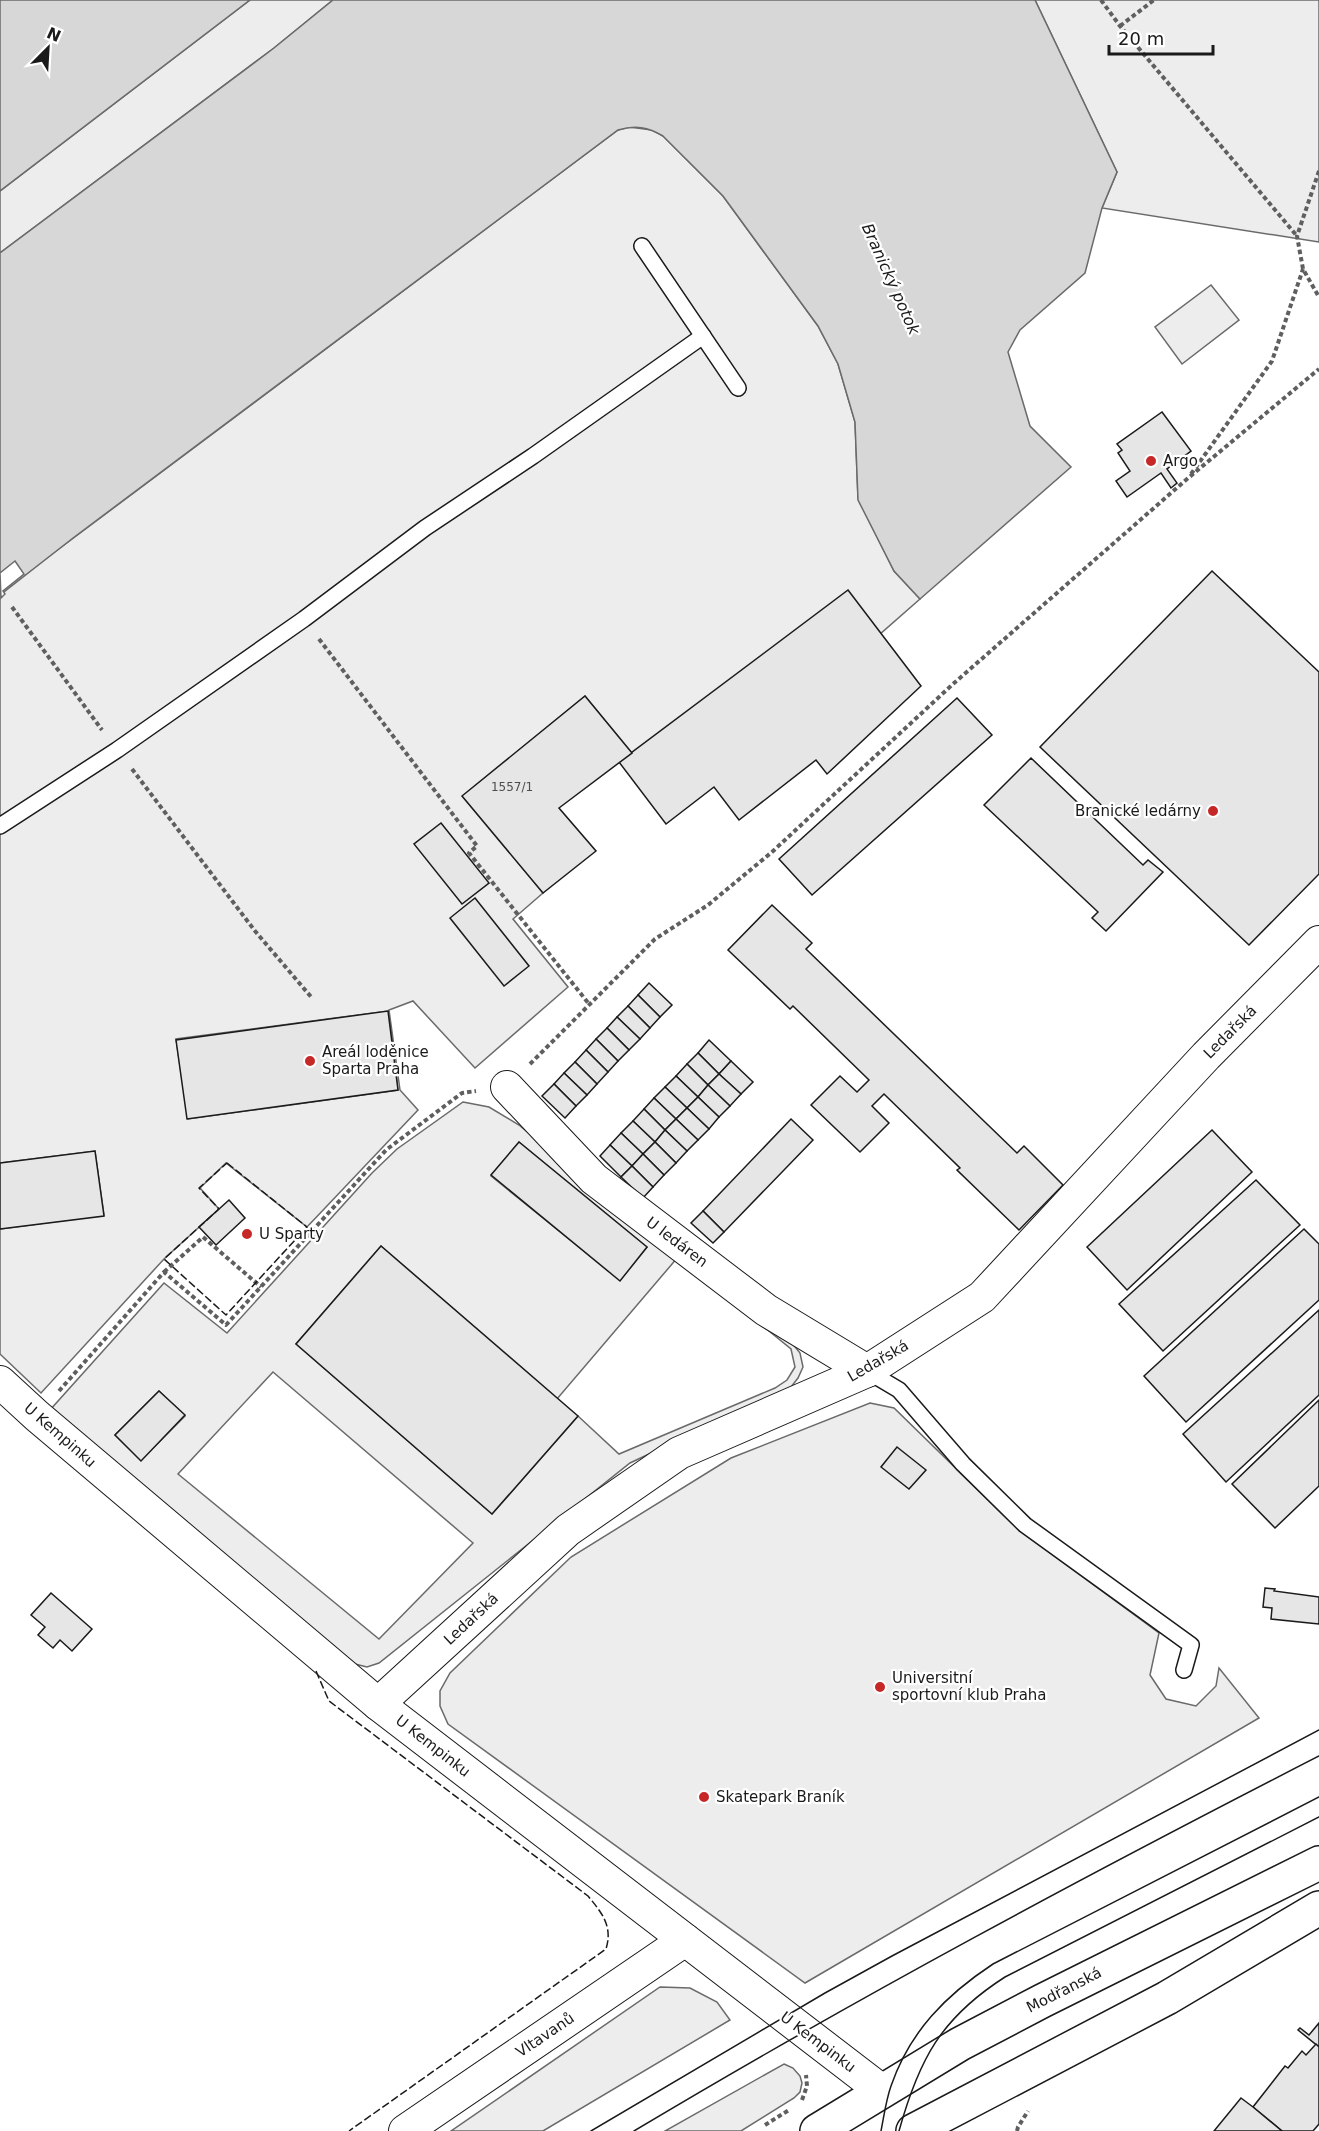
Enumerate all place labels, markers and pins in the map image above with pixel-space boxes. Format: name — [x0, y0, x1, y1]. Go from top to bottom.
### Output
place label: Argo — [1163, 452, 1198, 470]
marker: Argo — [1144, 454, 1158, 468]
place label: Branické ledárny — [1075, 802, 1201, 820]
marker: Branické ledárny — [1206, 804, 1220, 818]
place label: Areál loděnice Sparta Praha — [322, 1043, 429, 1078]
marker: Areál loděnice Sparta Praha — [303, 1054, 317, 1068]
place label: U Sparty — [259, 1225, 324, 1243]
marker: U Sparty — [240, 1227, 254, 1241]
place label: Universitní sportovní klub Praha — [892, 1669, 1047, 1704]
marker: Universitní sportovní klub Praha — [873, 1680, 887, 1694]
place label: Skatepark Braník — [716, 1788, 845, 1806]
marker: Skatepark Braník — [697, 1790, 711, 1804]

